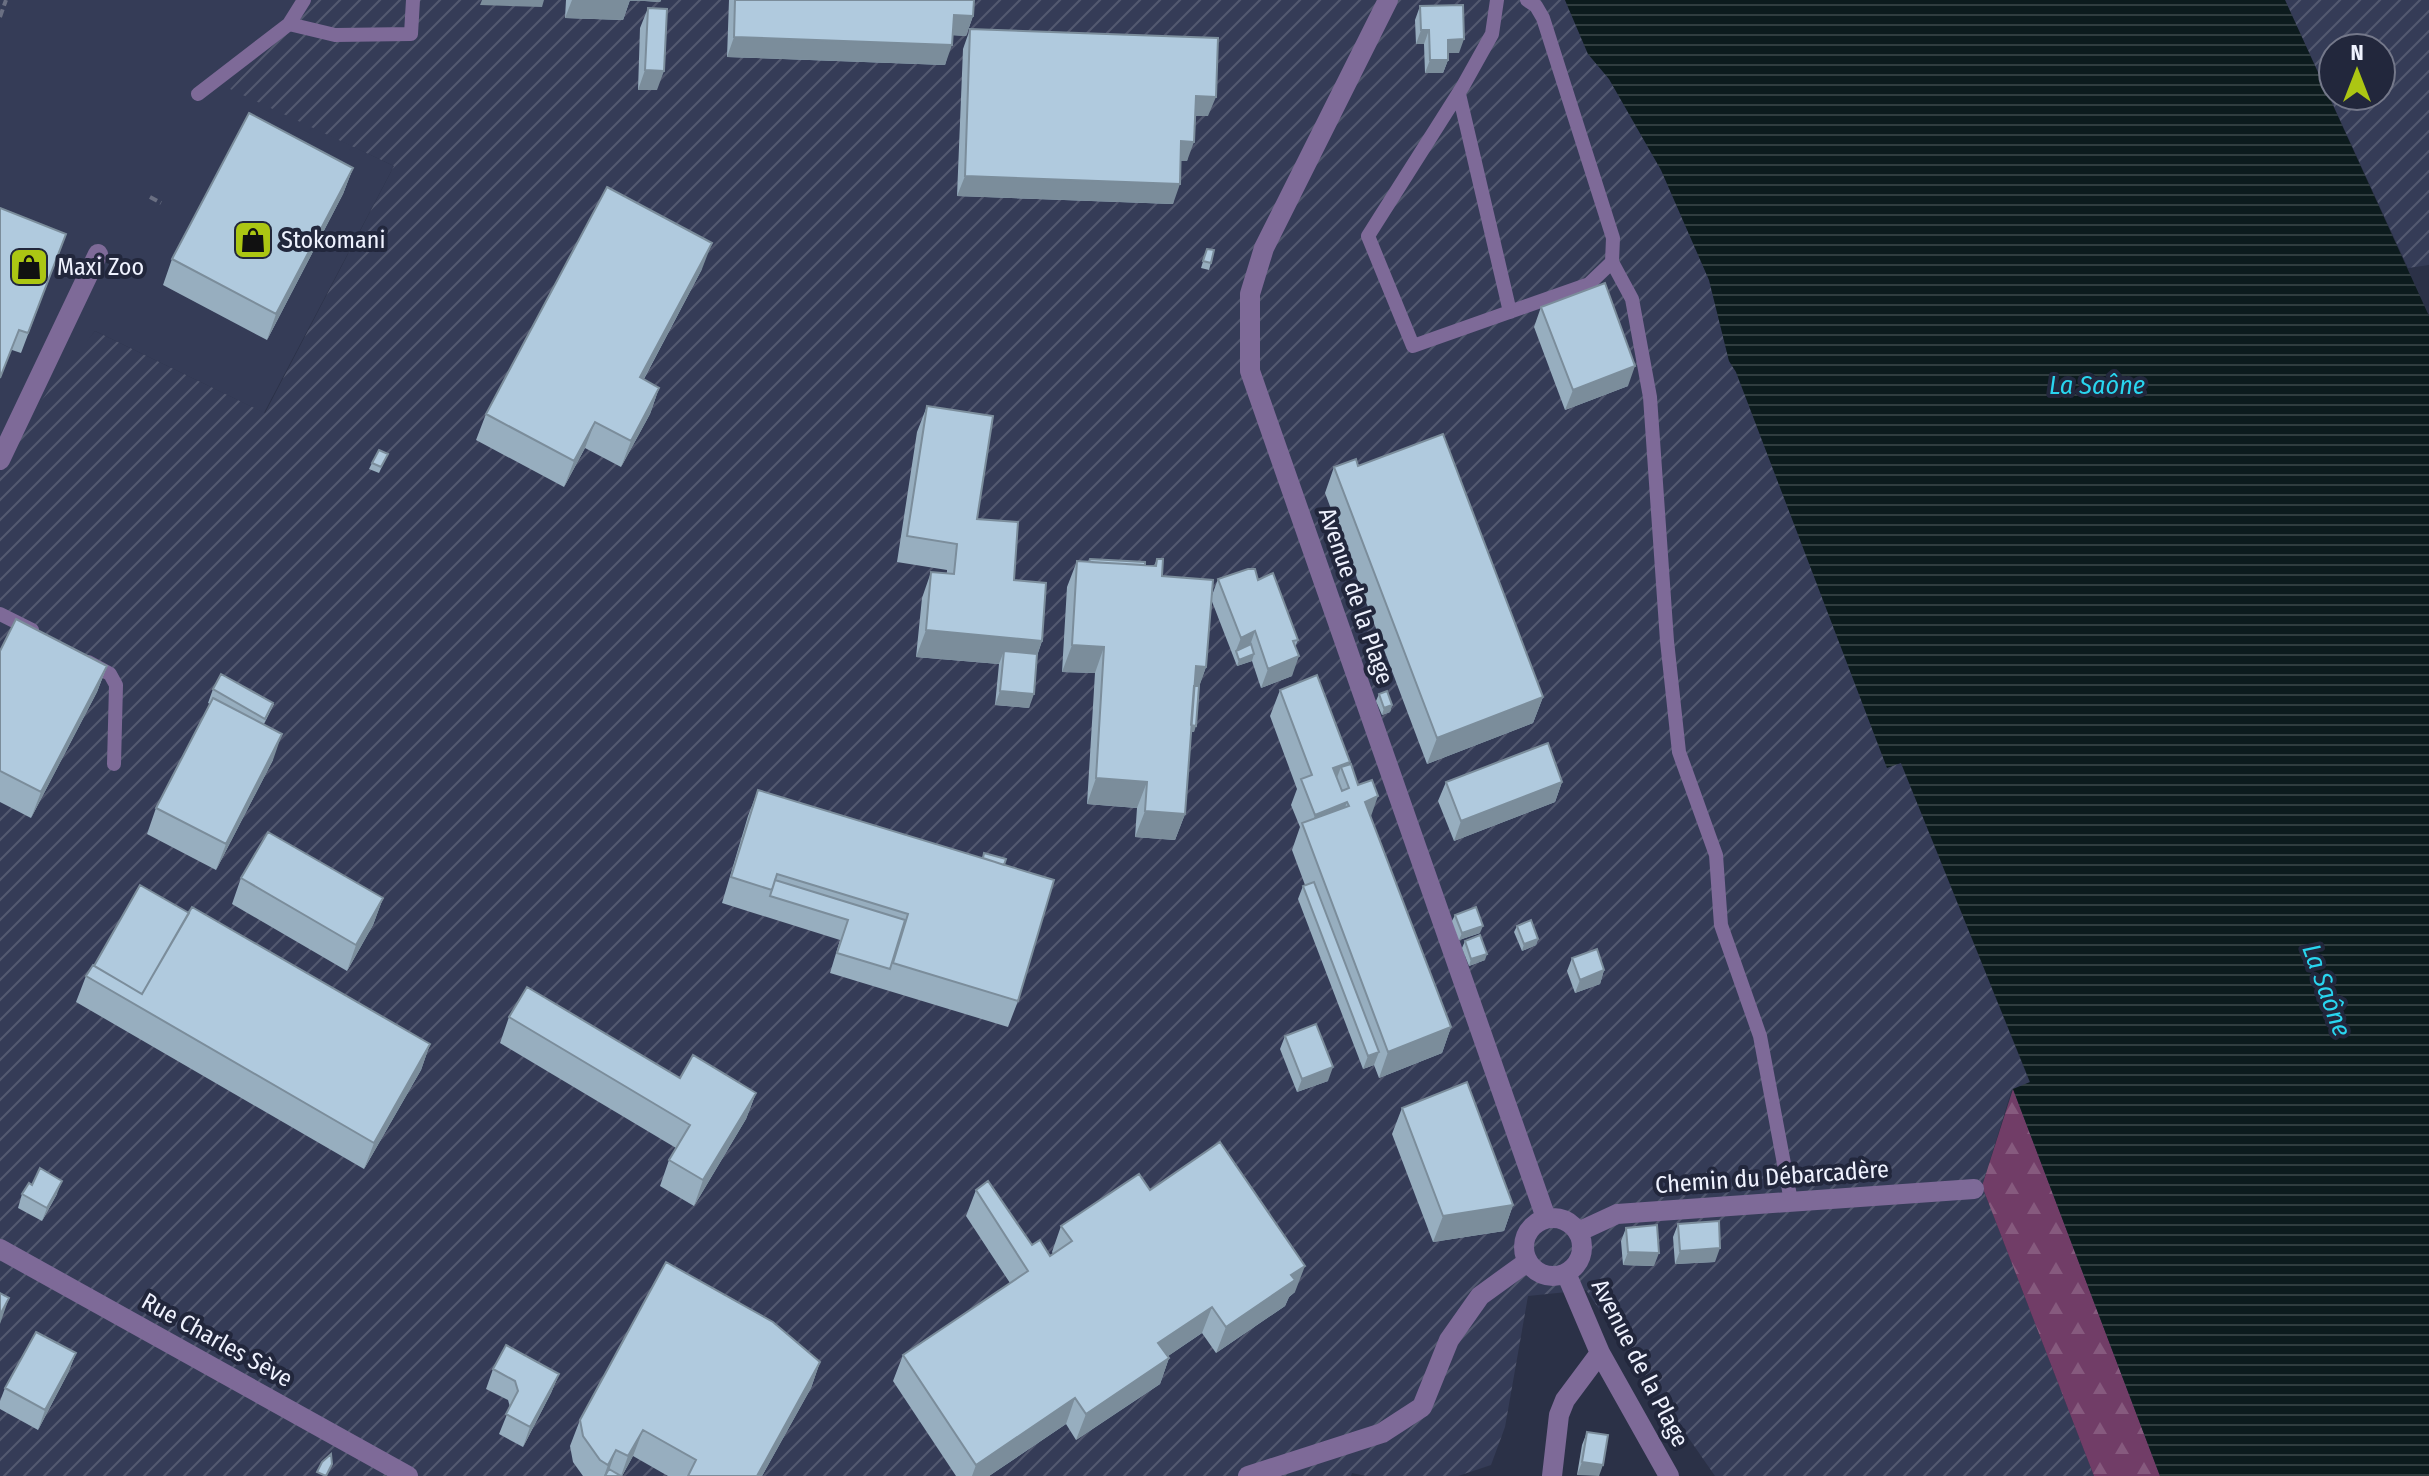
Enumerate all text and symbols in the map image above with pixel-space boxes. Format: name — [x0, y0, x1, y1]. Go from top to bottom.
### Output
north arrow — [2317, 32, 2397, 112]
text: N — [2350, 39, 2364, 66]
shop icon: Stokomani — [232, 219, 274, 261]
place label: Stokomani — [281, 226, 386, 254]
shop icon: Maxi Zoo — [8, 246, 50, 288]
place label: Maxi Zoo — [57, 253, 144, 281]
water label: La Saône — [2049, 370, 2145, 401]
street label: Avenue de la Plage — [1313, 504, 1399, 688]
water label: La Saône — [2296, 940, 2358, 1041]
street label: Chemin du Débarcadère — [1654, 1155, 1890, 1199]
street label: Avenue de la Plage — [1586, 1274, 1694, 1452]
street label: Rue Charles Sève — [137, 1287, 297, 1393]

